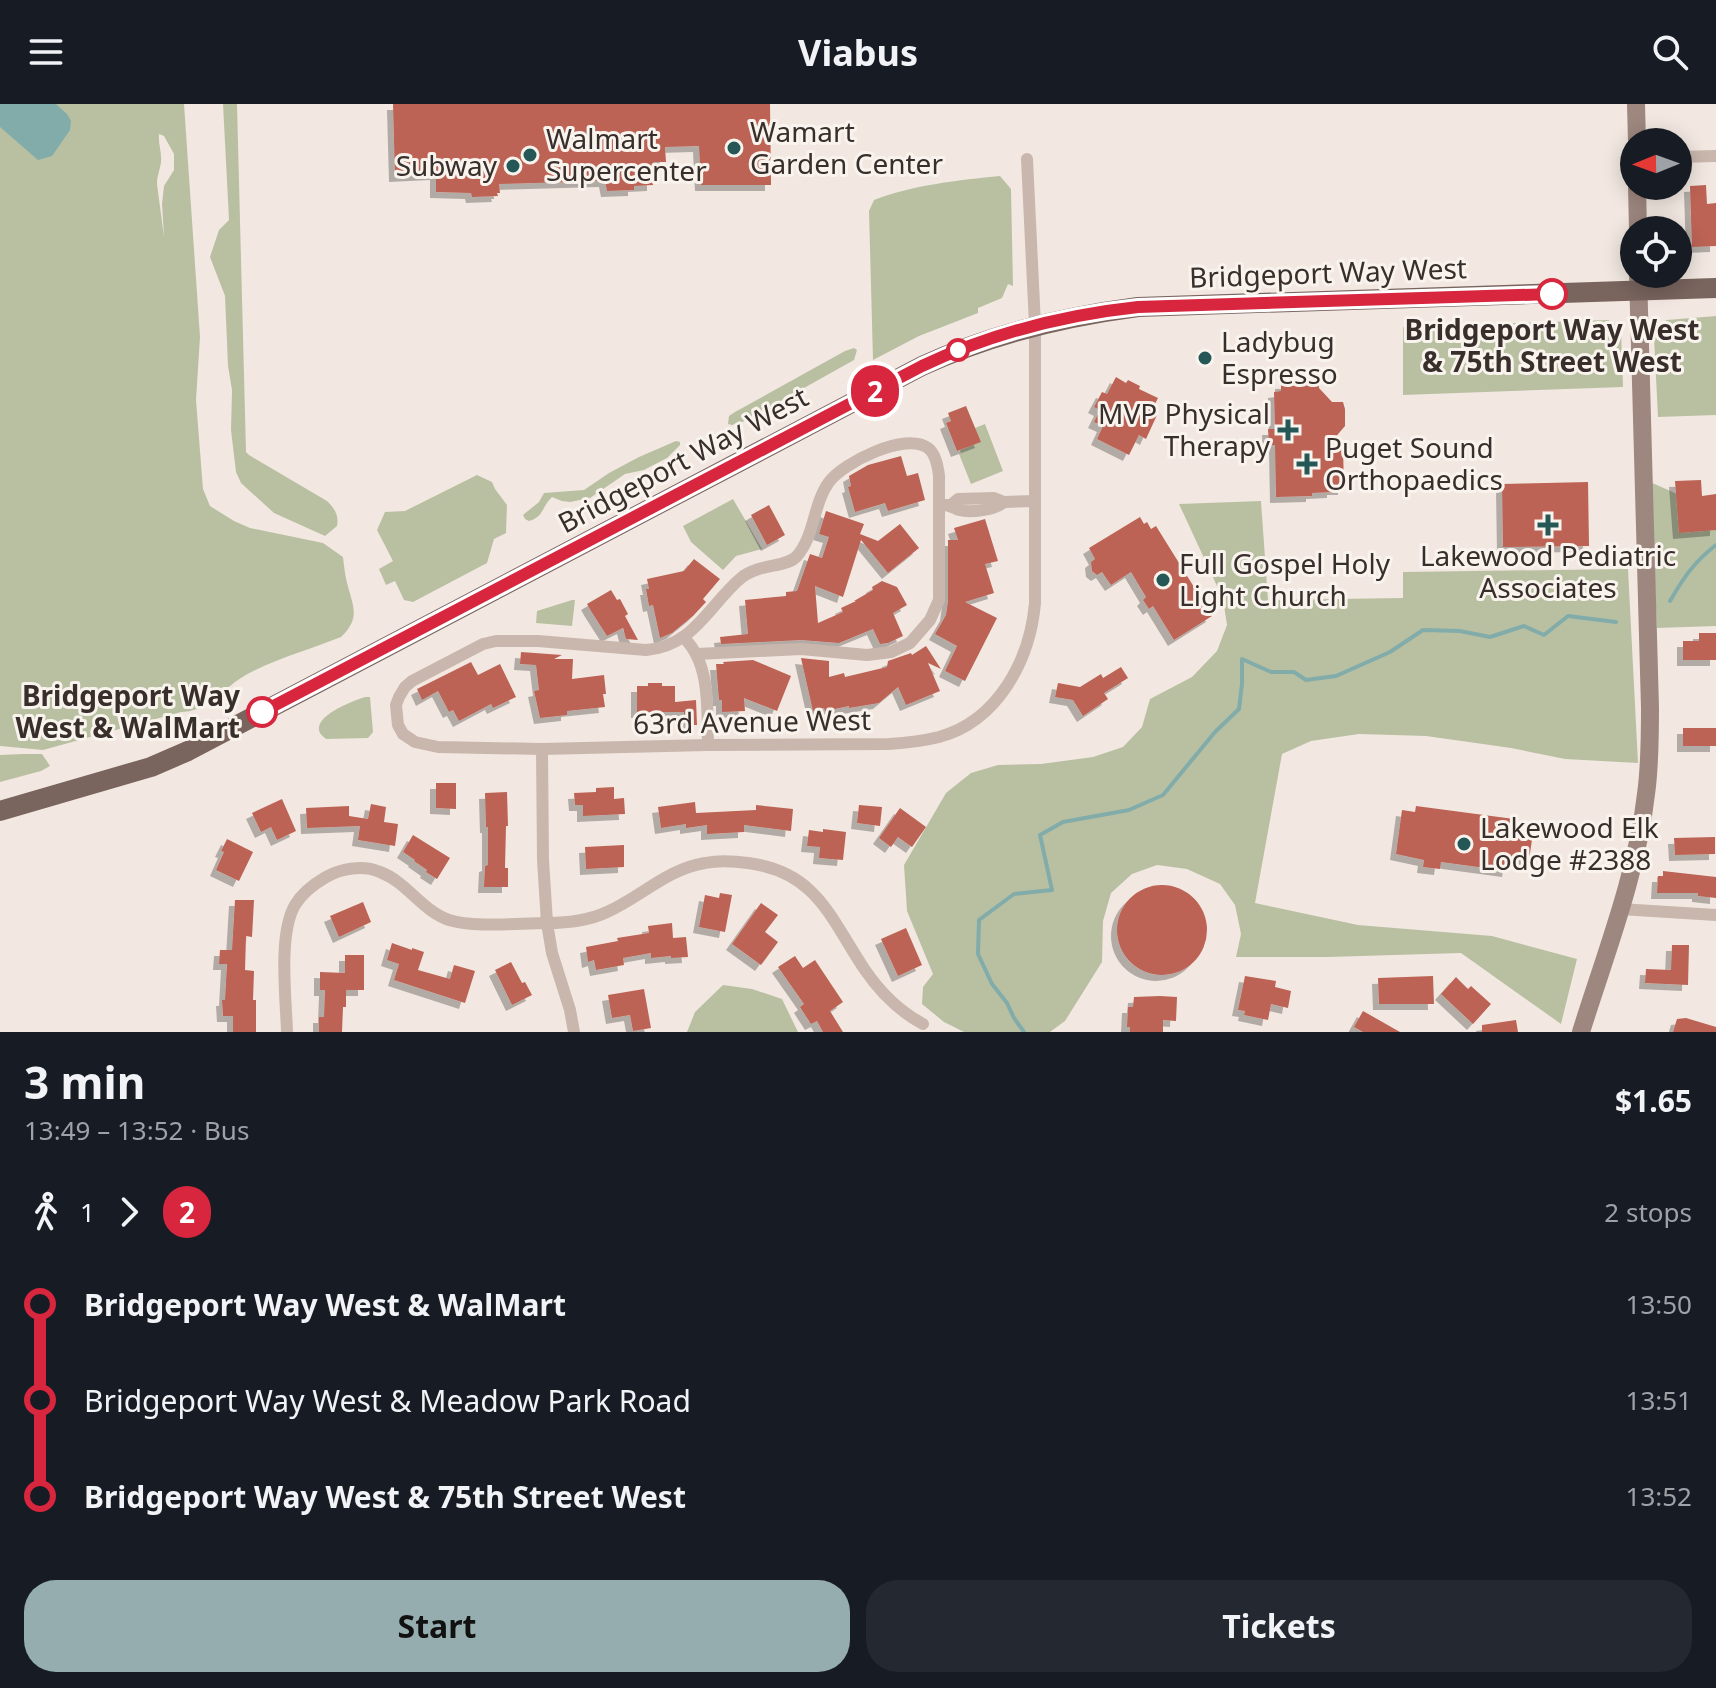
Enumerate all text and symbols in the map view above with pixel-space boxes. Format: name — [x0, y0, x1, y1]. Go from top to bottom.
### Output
text: Viabus — [798, 28, 918, 77]
icon: menu — [24, 30, 68, 74]
icon: search — [1648, 30, 1692, 74]
place label: Wamart Garden Center — [750, 112, 943, 182]
place label: Walmart Supercenter — [546, 119, 707, 189]
north arrow — [1620, 128, 1692, 200]
map controls — [1620, 128, 1692, 288]
marker: Wamart Garden Center — [725, 139, 743, 157]
place label: Subway — [396, 146, 498, 184]
marker: Walmart Supercenter — [521, 146, 539, 164]
marker: Subway — [504, 157, 522, 175]
button: locate — [1620, 216, 1692, 288]
street label: Bridgeport Way West — [1188, 248, 1467, 296]
marker: Bridgeport Way West & 75th Street West — [1537, 279, 1567, 309]
place label: Bridgeport Way West & 75th Street West — [1405, 310, 1699, 380]
place label: Ladybug Espresso — [1221, 322, 1338, 392]
unlabelled marker — [947, 339, 969, 361]
marker: Ladybug Espresso — [1196, 349, 1214, 367]
line badge: 2 — [849, 365, 901, 417]
text: 2 — [867, 372, 883, 410]
street label: Bridgeport Way West — [551, 377, 814, 541]
place label: MVP Physical Therapy — [1098, 394, 1271, 464]
marker: MVP Physical Therapy — [1277, 419, 1299, 441]
place label: Puget Sound Orthopaedics — [1325, 428, 1503, 498]
marker: Puget Sound Orthopaedics — [1296, 453, 1318, 475]
marker: Lakewood Pediatric Associates — [1537, 514, 1559, 536]
place label: Lakewood Pediatric Associates — [1420, 536, 1676, 606]
place label: Full Gospel Holy Light Church — [1179, 544, 1391, 614]
marker: Full Gospel Holy Light Church — [1154, 571, 1172, 589]
place label: Bridgeport Way West & WalMart — [16, 676, 240, 746]
marker: Bridgeport Way West & WalMart — [247, 697, 277, 727]
street label: 63rd Avenue West — [633, 700, 871, 742]
place label: Lakewood Elk Lodge #2388 — [1480, 808, 1659, 878]
marker: Lakewood Elk Lodge #2388 — [1455, 835, 1473, 853]
text: 3 min — [24, 1052, 145, 1112]
text: $1.65 — [1615, 1080, 1692, 1121]
text: 13:49 – 13:52 · Bus — [24, 1112, 249, 1148]
icon: walk — [24, 1190, 68, 1234]
icon: forward — [107, 1190, 151, 1234]
text: 2 — [179, 1193, 195, 1231]
text: 1 — [80, 1194, 95, 1230]
text: 2 stops — [1604, 1194, 1692, 1230]
text: Bridgeport Way West & WalMart — [84, 1284, 566, 1325]
text: 13:50 — [1626, 1286, 1692, 1322]
text: Bridgeport Way West & Meadow Park Road — [84, 1380, 691, 1421]
text: 13:51 — [1626, 1382, 1692, 1418]
text: Bridgeport Way West & 75th Street West — [84, 1476, 686, 1517]
text: 13:52 — [1626, 1478, 1692, 1514]
button: Start — [24, 1580, 850, 1672]
button: Tickets — [866, 1580, 1692, 1672]

